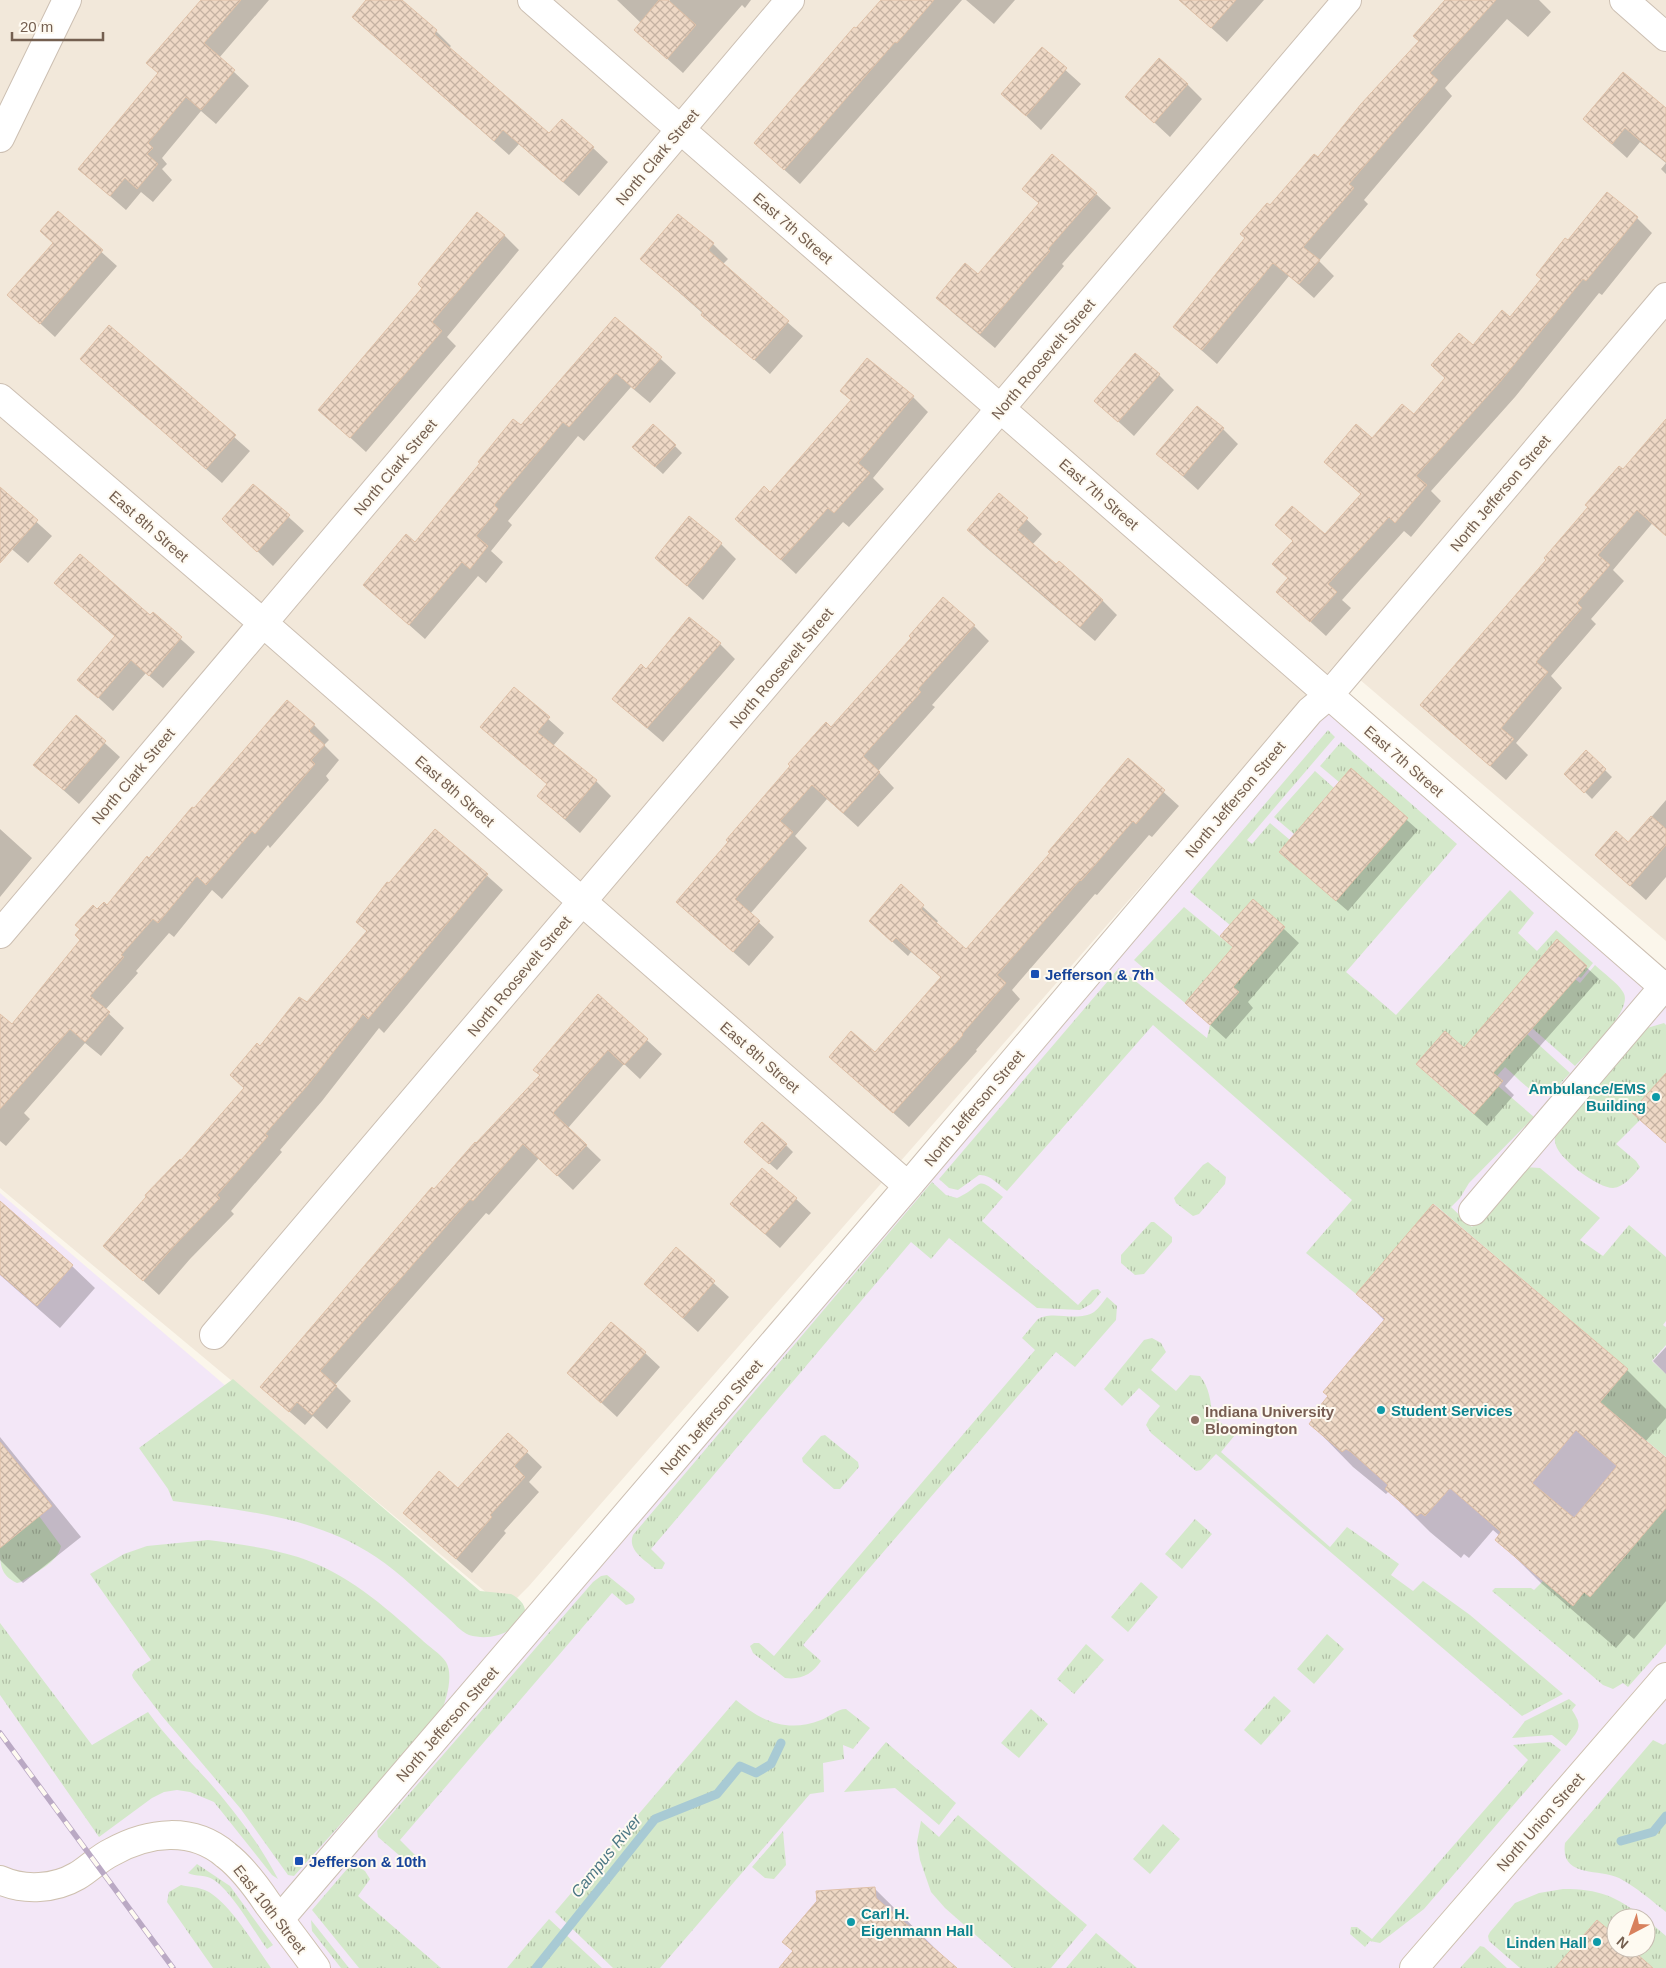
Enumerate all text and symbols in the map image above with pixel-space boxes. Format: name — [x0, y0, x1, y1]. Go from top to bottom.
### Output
scale bar — [12, 10, 104, 42]
text: 20 m — [20, 18, 53, 35]
street label: North Clark Street — [612, 105, 703, 208]
street label: East 7th Street — [750, 189, 837, 268]
street label: North Roosevelt Street — [988, 295, 1099, 423]
street label: North Clark Street — [350, 415, 441, 518]
street label: North Jefferson Street — [1446, 431, 1554, 555]
street label: East 7th Street — [1056, 455, 1143, 534]
street label: East 8th Street — [106, 487, 193, 566]
street label: North Roosevelt Street — [726, 604, 837, 732]
street label: East 7th Street — [1361, 722, 1448, 801]
street label: North Clark Street — [88, 724, 179, 827]
street label: North Jefferson Street — [1181, 737, 1289, 861]
street label: East 8th Street — [412, 752, 499, 831]
street label: North Roosevelt Street — [464, 912, 575, 1040]
place label: Jefferson & 7th — [1045, 966, 1154, 983]
marker: Jefferson & 7th — [1029, 968, 1041, 980]
street label: East 8th Street — [717, 1018, 804, 1097]
street label: North Jefferson Street — [920, 1046, 1028, 1170]
place label: Ambulance/EMS Building — [1528, 1080, 1646, 1114]
marker: Ambulance/EMS Building — [1650, 1091, 1662, 1103]
street label: North Jefferson Street — [657, 1356, 766, 1478]
place label: Student Services — [1391, 1402, 1513, 1419]
place label: Indiana University Bloomington — [1205, 1403, 1335, 1437]
marker: Student Services — [1375, 1404, 1387, 1416]
marker: Indiana University Bloomington — [1189, 1414, 1201, 1426]
street label: North Jefferson Street — [393, 1663, 502, 1785]
street label: North Union Street — [1493, 1769, 1588, 1874]
water label: Campus River — [568, 1811, 645, 1901]
place label: Jefferson & 10th — [309, 1853, 427, 1870]
marker: Jefferson & 10th — [293, 1855, 305, 1867]
street label: East 10th Street — [230, 1861, 310, 1957]
place label: Carl H. Eigenmann Hall — [861, 1905, 974, 1939]
north arrow — [1606, 1908, 1656, 1958]
marker: Carl H. Eigenmann Hall — [845, 1916, 857, 1928]
text: N — [1613, 1933, 1632, 1952]
place label: Linden Hall — [1506, 1934, 1587, 1951]
marker: Linden Hall — [1591, 1936, 1603, 1948]

